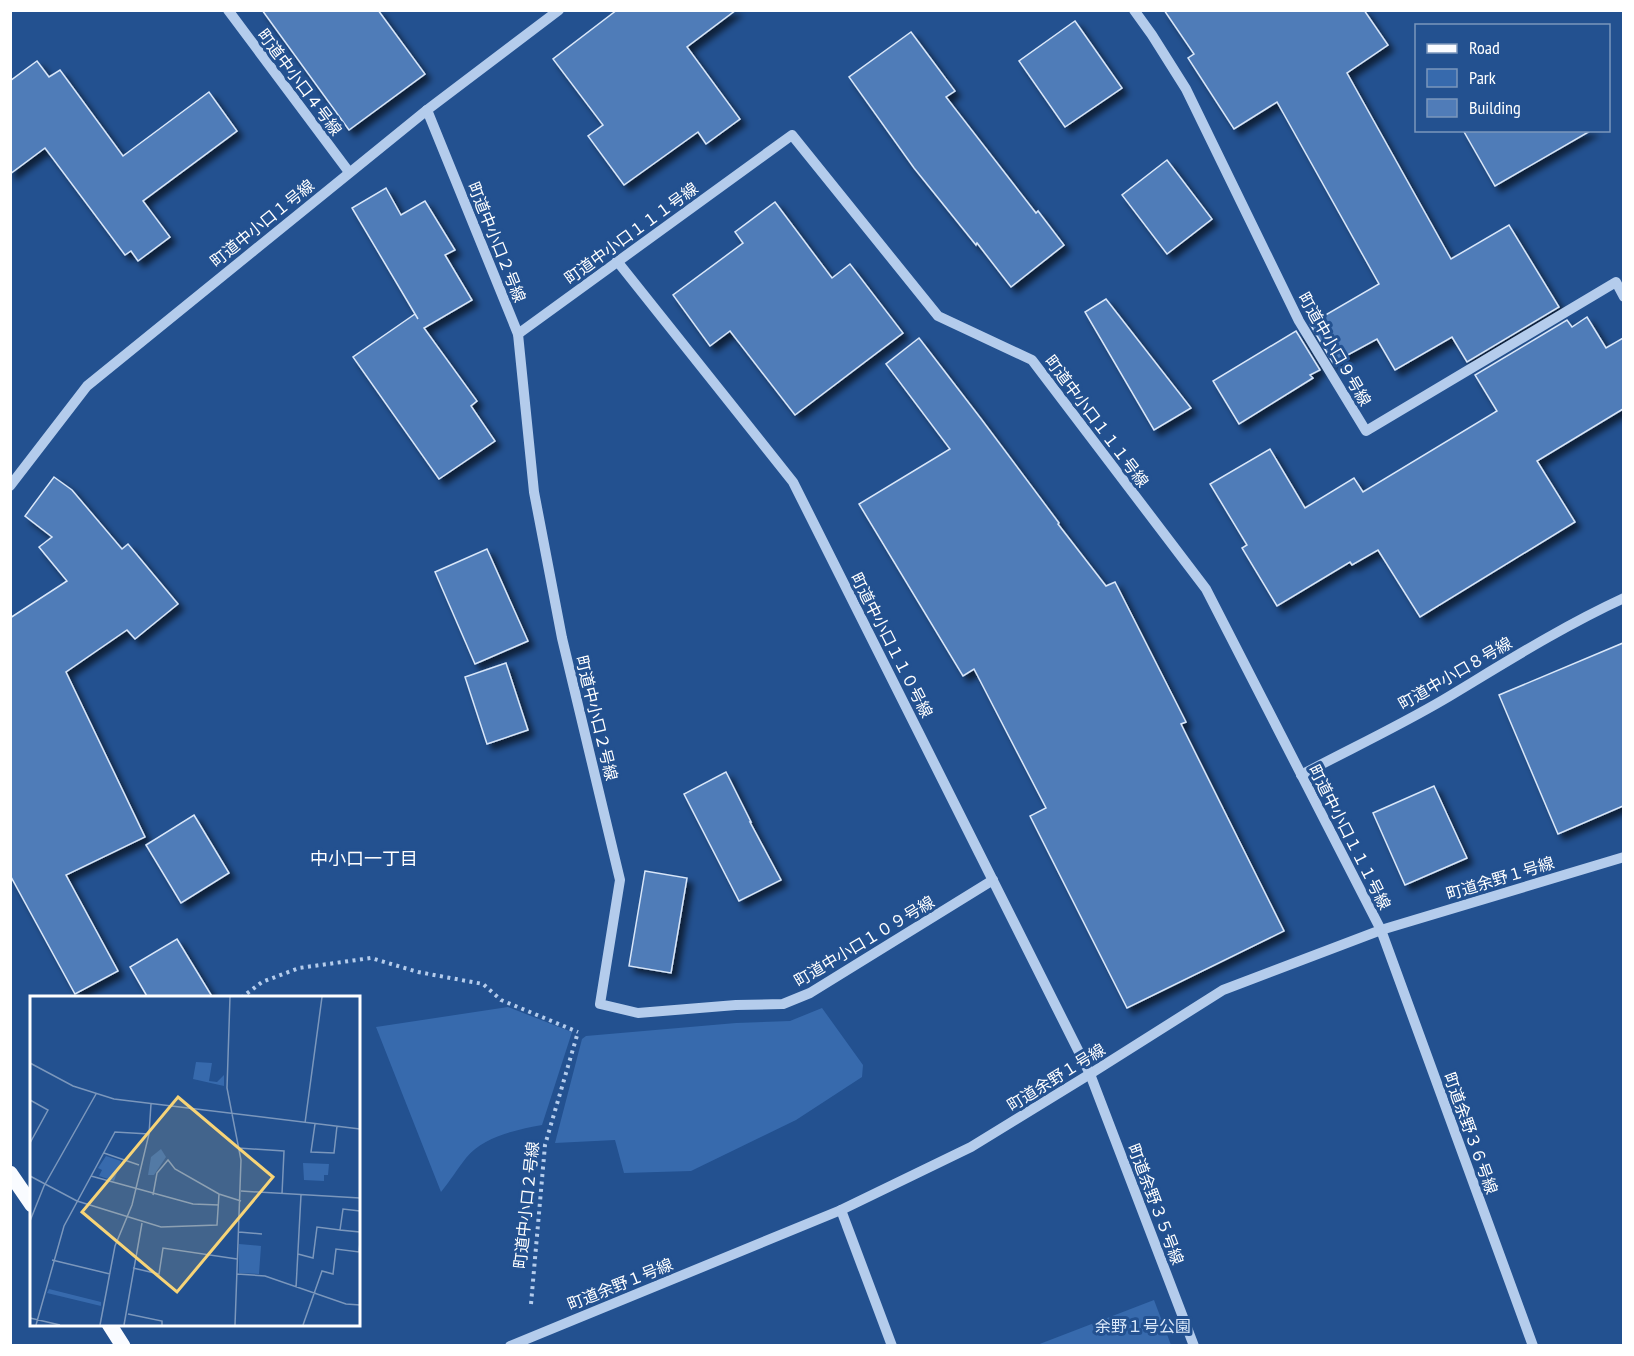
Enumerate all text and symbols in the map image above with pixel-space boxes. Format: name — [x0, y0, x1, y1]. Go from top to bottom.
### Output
legend — [1415, 24, 1610, 132]
street label: 町道中小口４号線 — [253, 25, 347, 139]
text: Road — [1469, 36, 1500, 59]
text: Park — [1469, 66, 1496, 89]
text: Building — [1469, 96, 1521, 119]
street label: 町道中小口１号線 — [206, 175, 318, 271]
street label: 町道中小口１１１号線 — [560, 178, 702, 288]
street label: 町道中小口２号線 — [464, 179, 530, 305]
street label: 町道中小口９号線 — [1294, 289, 1376, 409]
street label: 町道中小口１１１号線 — [1041, 351, 1153, 491]
street label: 町道中小口１１０号線 — [847, 569, 937, 721]
street label: 町道中小口８号線 — [1395, 632, 1515, 714]
street label: 町道中小口２号線 — [572, 653, 622, 783]
street label: 町道中小口１１１号線 — [1305, 761, 1395, 913]
district label: 中小口一丁目 — [310, 847, 418, 870]
street label: 町道余野１号線 — [1444, 852, 1556, 904]
street label: 町道中小口１０９号線 — [790, 891, 938, 991]
inset map — [30, 996, 360, 1326]
street label: 町道余野１号線 — [1003, 1039, 1109, 1115]
street label: 町道余野３６号線 — [1440, 1069, 1502, 1197]
street label: 町道中小口２号線 — [509, 1140, 543, 1270]
street label: 町道余野３５号線 — [1124, 1141, 1188, 1267]
street label: 町道余野１号線 — [564, 1254, 676, 1314]
park label: 余野１号公園 — [1095, 1316, 1191, 1336]

